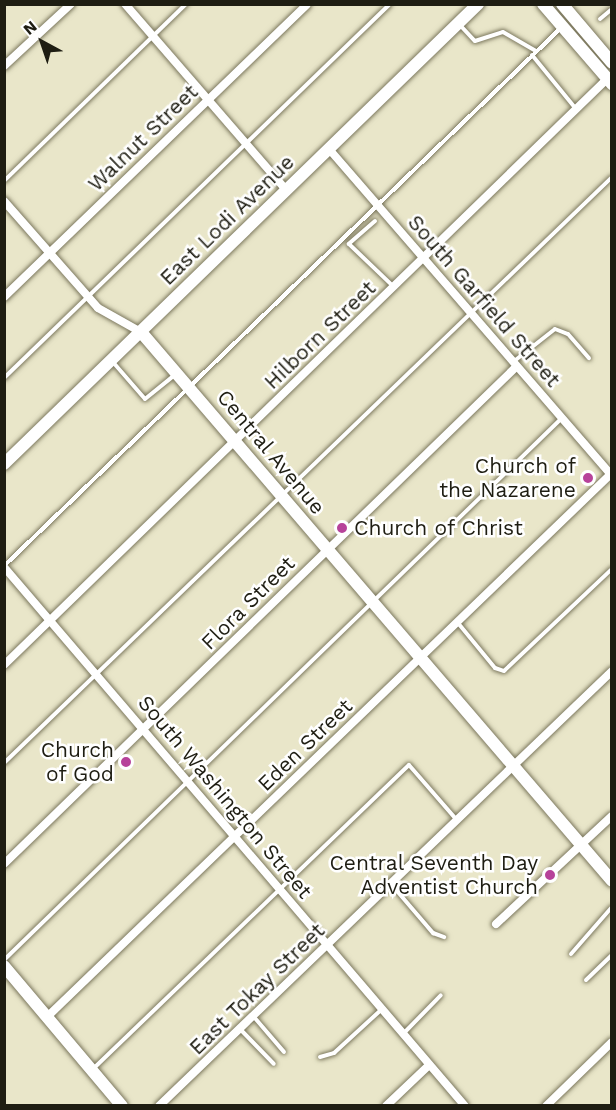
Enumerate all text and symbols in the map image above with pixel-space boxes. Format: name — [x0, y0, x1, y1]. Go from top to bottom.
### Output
north arrow — [12, 12, 72, 72]
text: N — [19, 17, 41, 39]
street label: Walnut Street — [83, 79, 203, 197]
street label: East Lodi Avenue — [154, 149, 300, 291]
street label: South Garfield Street — [402, 210, 566, 392]
street label: Hilborn Street — [259, 276, 381, 394]
street label: Central Avenue — [211, 384, 331, 520]
place label: Church of the Nazarene — [439, 453, 576, 503]
marker: Church of the Nazarene — [581, 471, 595, 485]
place label: Church of Christ — [354, 515, 524, 541]
marker: Church of Christ — [335, 521, 349, 535]
street label: Flora Street — [196, 551, 300, 655]
street label: South Washington Street — [132, 690, 318, 904]
street label: Eden Street — [252, 694, 358, 796]
place label: Church of God — [41, 737, 114, 787]
marker: Church of God — [119, 755, 133, 769]
place label: Central Seventh Day Adventist Church — [329, 850, 538, 900]
marker: Central Seventh Day Adventist Church — [543, 868, 557, 882]
street label: East Tokay Street — [184, 918, 330, 1060]

